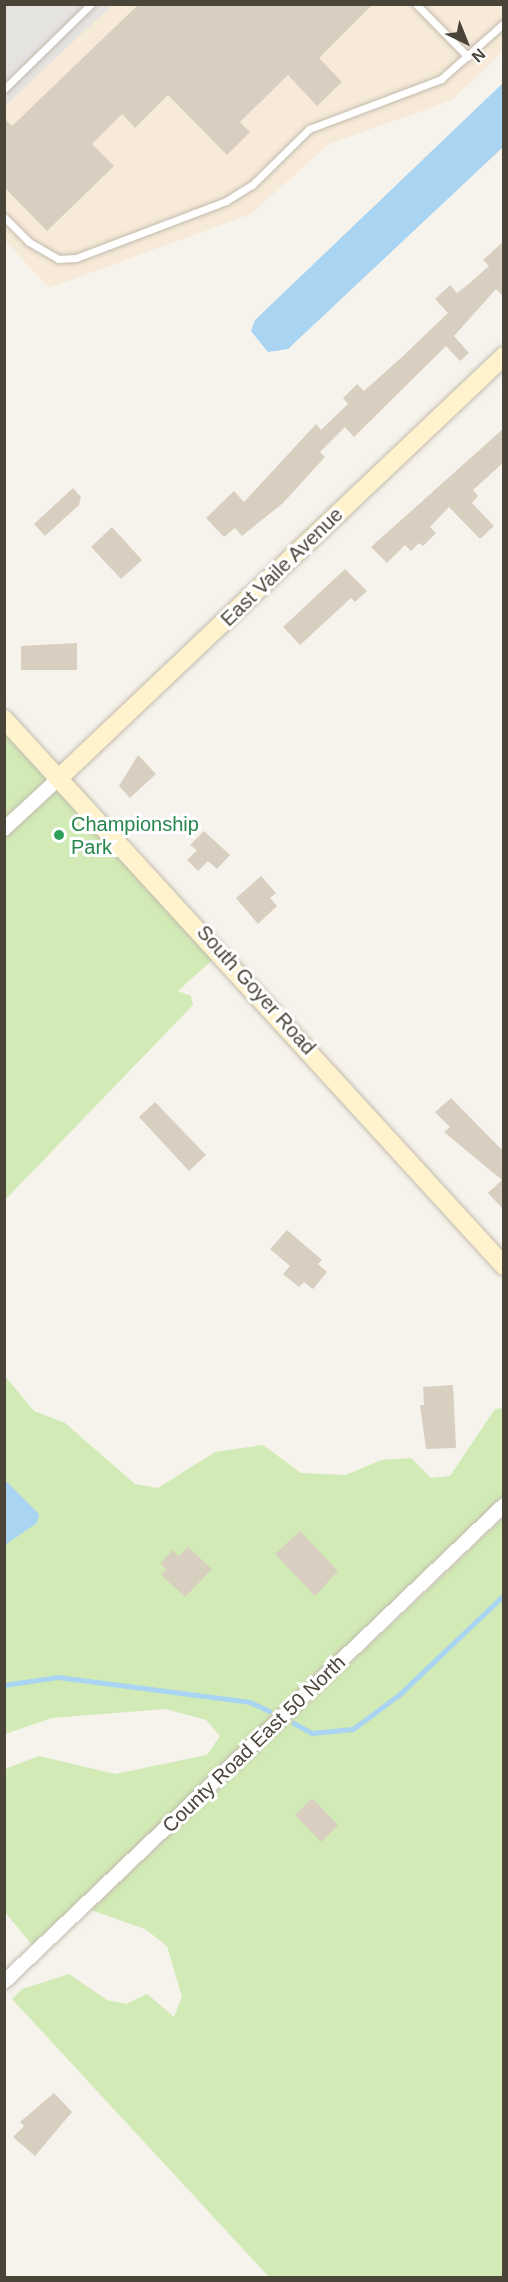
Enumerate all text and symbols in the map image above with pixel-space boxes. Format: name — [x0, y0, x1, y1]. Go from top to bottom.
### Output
north arrow — [436, 12, 496, 72]
text: N — [469, 45, 489, 66]
street label: East Vaile Avenue — [216, 502, 348, 632]
place label: Championship Park — [71, 812, 199, 859]
marker: Championship Park — [52, 828, 66, 842]
street label: South Goyer Road — [192, 920, 320, 1060]
street label: County Road East 50 North — [158, 1650, 350, 1838]

